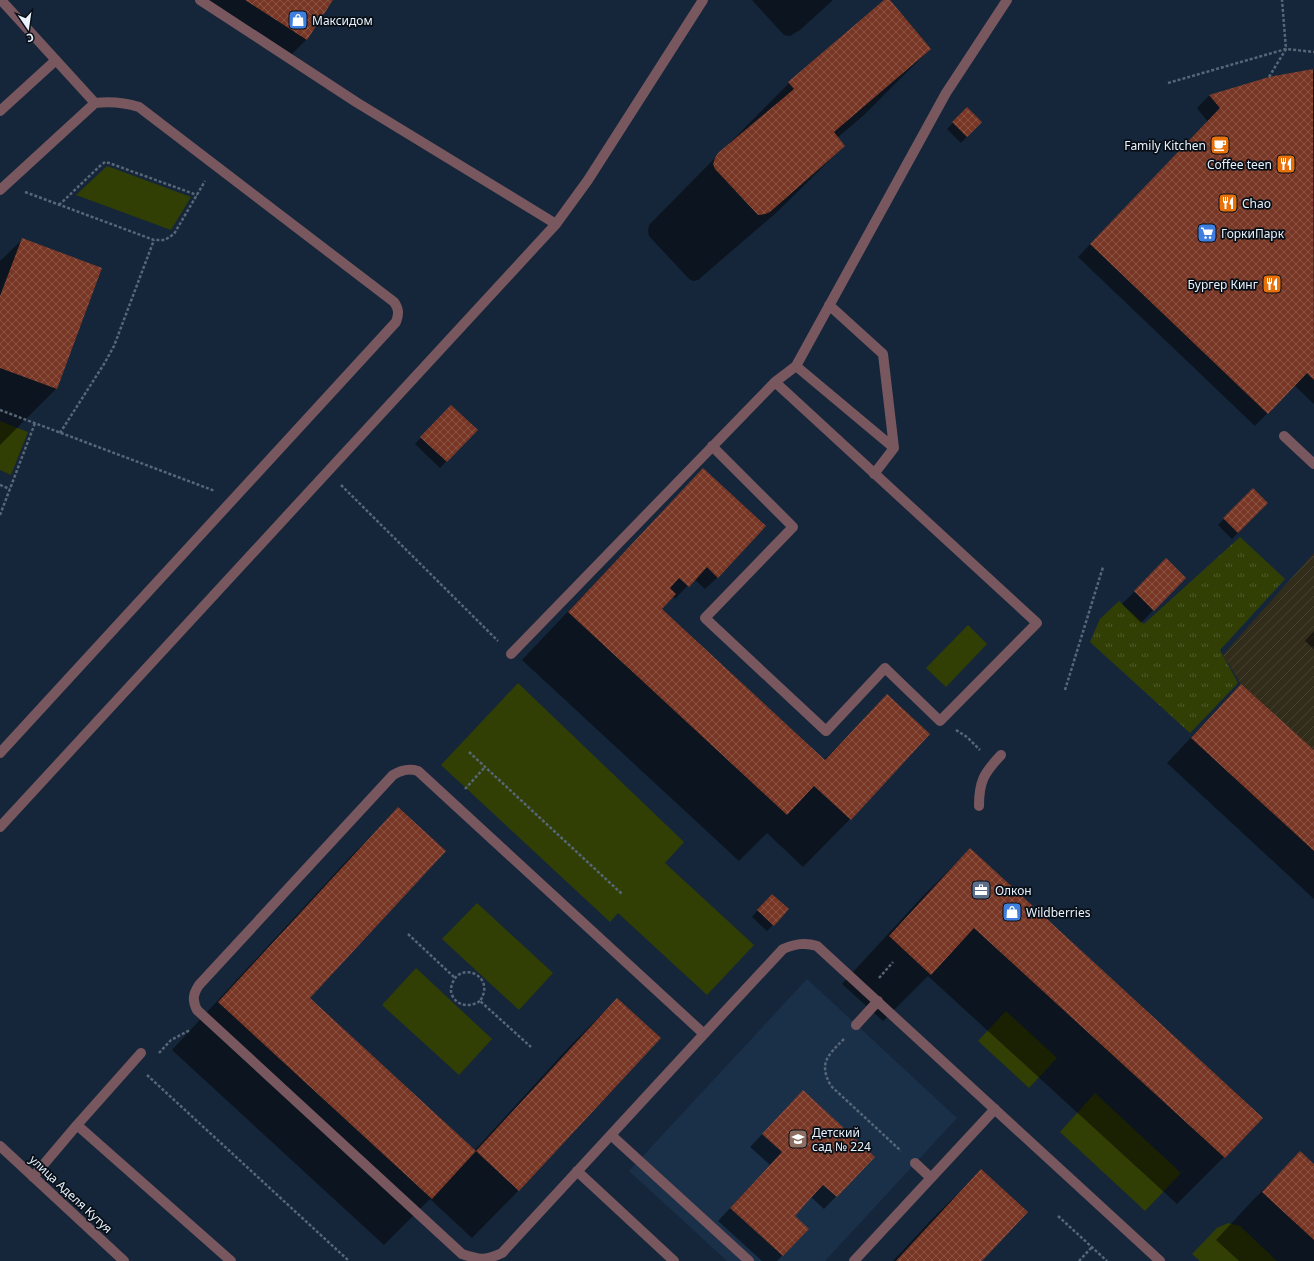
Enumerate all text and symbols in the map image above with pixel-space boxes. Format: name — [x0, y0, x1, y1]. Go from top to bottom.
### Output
north arrow — [8, 8, 48, 48]
shop icon: Максидом — [287, 9, 309, 31]
place label: Максидом — [312, 12, 373, 29]
text: С — [25, 30, 36, 46]
cafe icon: Family Kitchen — [1209, 134, 1231, 156]
place label: Family Kitchen — [1124, 137, 1206, 154]
restaurant icon: Coffee teen — [1275, 153, 1297, 175]
place label: Coffee teen — [1207, 156, 1272, 173]
restaurant icon: Chao — [1217, 192, 1239, 214]
place label: Chao — [1242, 195, 1271, 212]
supermarket icon: ГоркиПарк — [1196, 222, 1218, 244]
place label: ГоркиПарк — [1221, 225, 1285, 242]
restaurant icon: Бургер Кинг — [1261, 273, 1283, 295]
place label: Бургер Кинг — [1188, 276, 1258, 293]
office icon: Олкон — [970, 879, 992, 901]
place label: Олкон — [995, 882, 1032, 899]
shop icon: Wildberries — [1001, 901, 1023, 923]
place label: Wildberries — [1026, 904, 1091, 921]
place label: Детский сад № 224 — [812, 1124, 871, 1155]
school or university icon: Детский сад № 224 — [787, 1128, 809, 1150]
street label: улица Аделя Кутуя — [26, 1151, 116, 1237]

